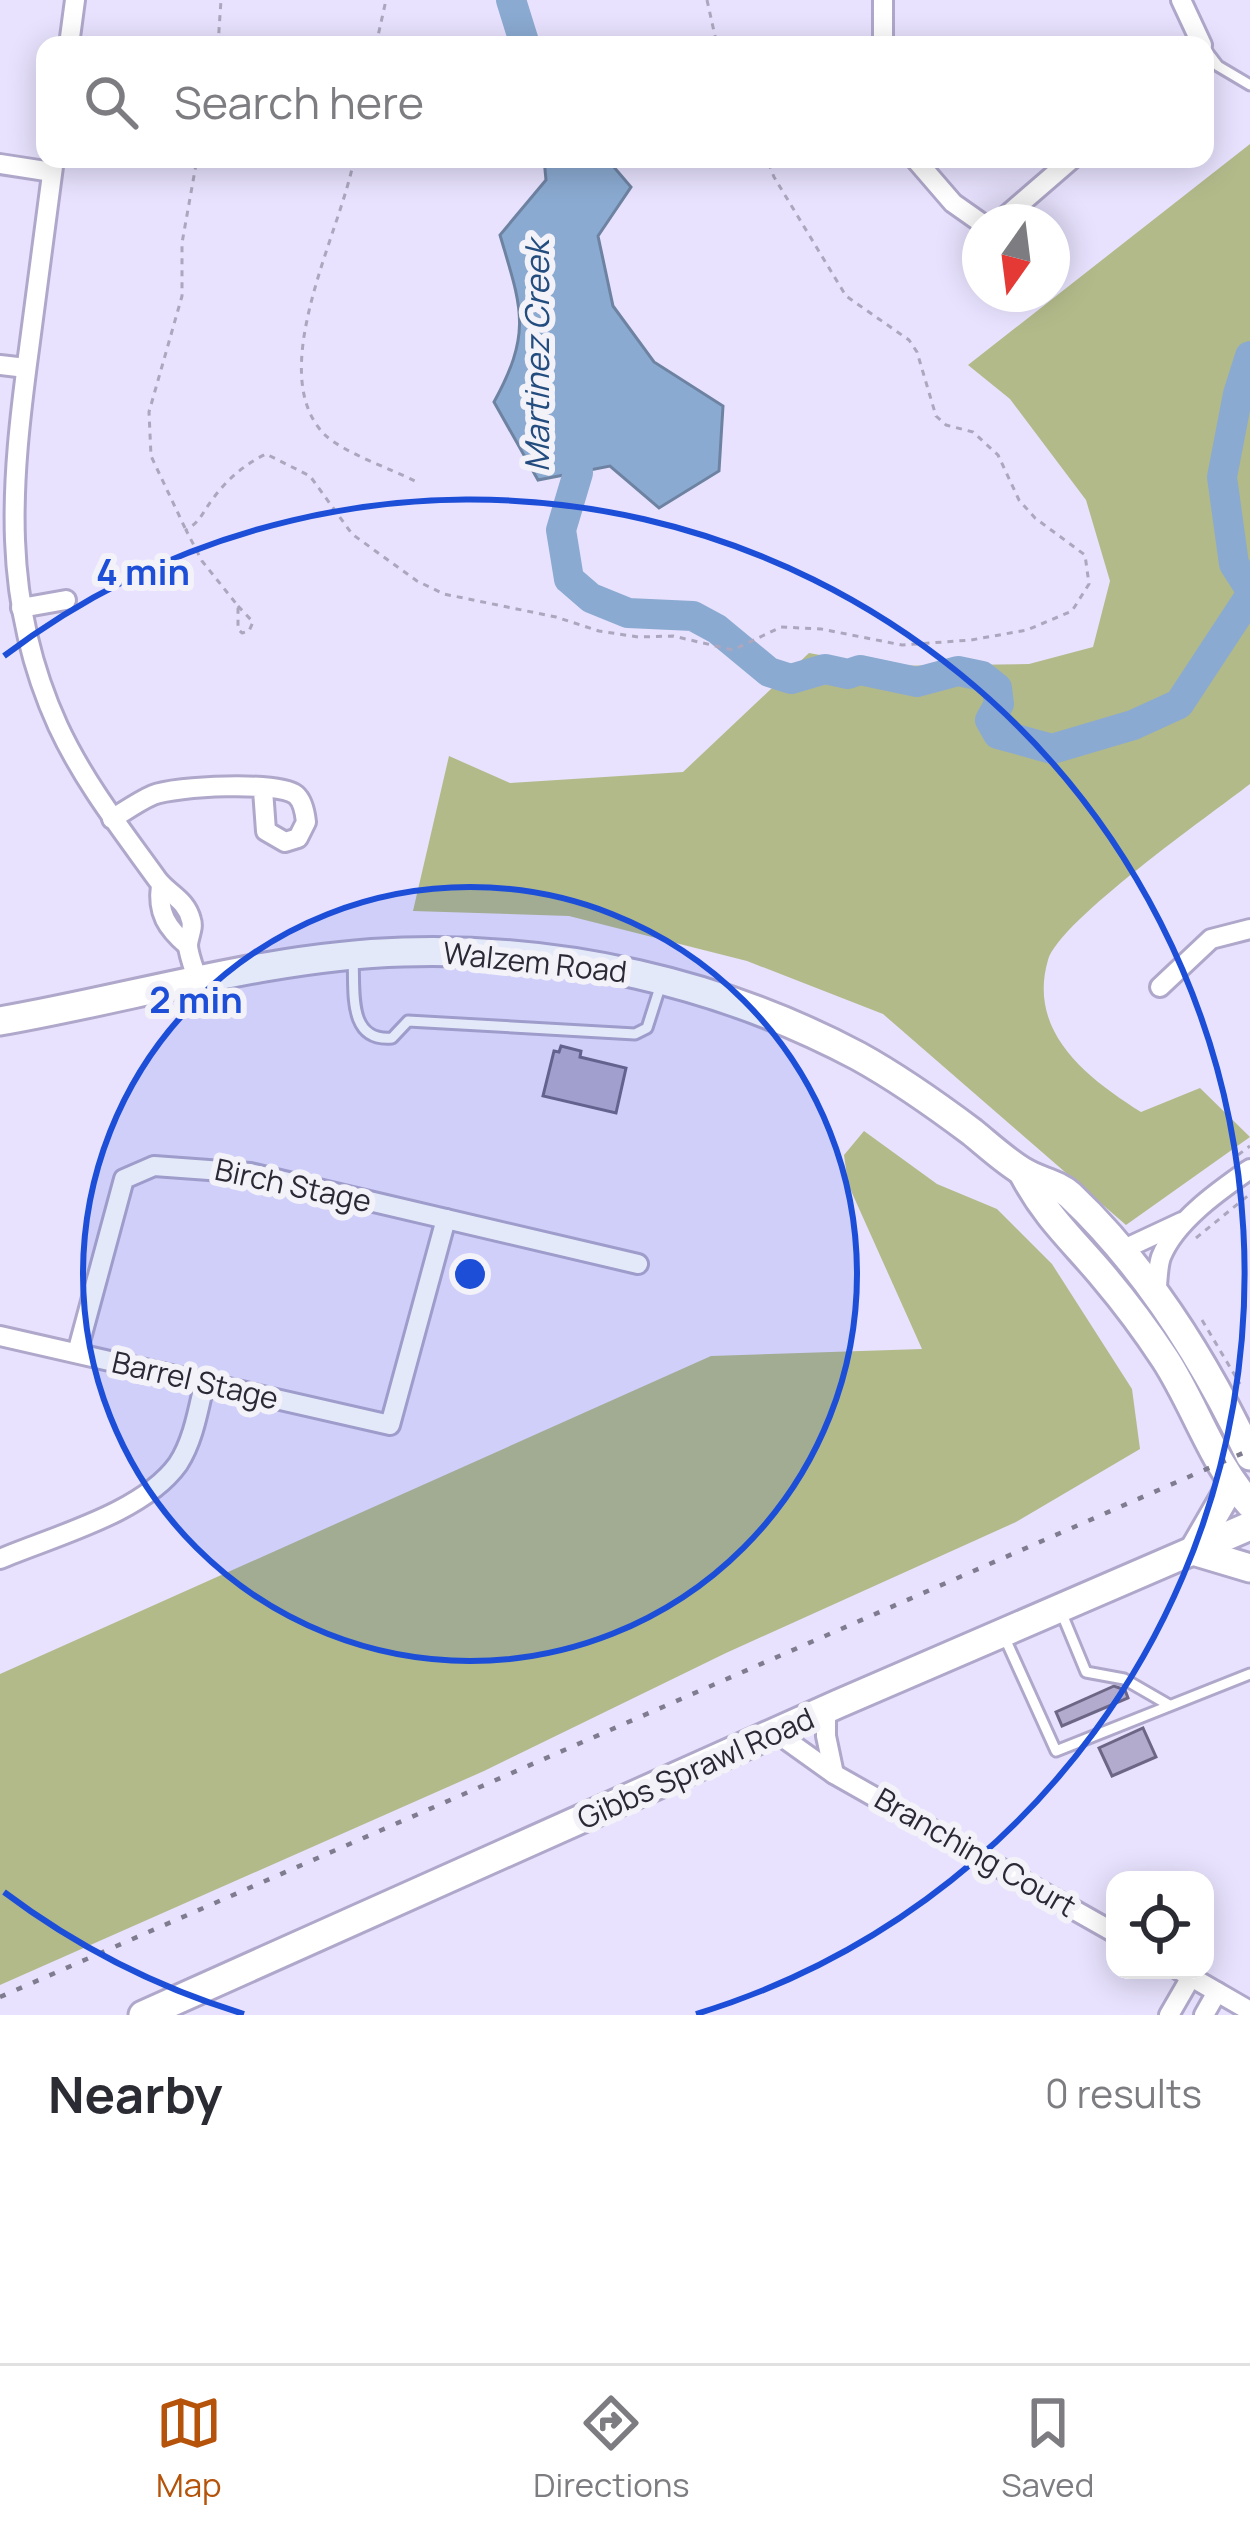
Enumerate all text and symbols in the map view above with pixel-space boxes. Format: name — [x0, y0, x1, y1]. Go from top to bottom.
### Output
search box — [36, 36, 1214, 168]
icon: search — [78, 69, 144, 135]
text: Search here — [174, 71, 424, 133]
north arrow — [962, 204, 1070, 312]
water label: Martinez Creek — [514, 235, 559, 472]
text: 4 min — [96, 547, 190, 596]
street label: Walzem Road — [441, 931, 629, 992]
text: 2 min — [149, 975, 243, 1024]
street label: Birch Stage — [211, 1148, 375, 1221]
centre of rings — [449, 1253, 491, 1295]
street label: Barrel Stage — [108, 1341, 282, 1419]
street label: Gibbs Sprawl Road — [571, 1697, 820, 1838]
street label: Branching Court — [868, 1777, 1084, 1926]
map controls — [1106, 1871, 1214, 1979]
button: locate — [1106, 1871, 1214, 1979]
text: Nearby — [48, 2059, 223, 2128]
text: 0 results — [1045, 2066, 1202, 2120]
tab: Map — [156, 2390, 222, 2507]
tab: Directions — [533, 2390, 690, 2507]
tab: Saved — [1001, 2390, 1094, 2507]

